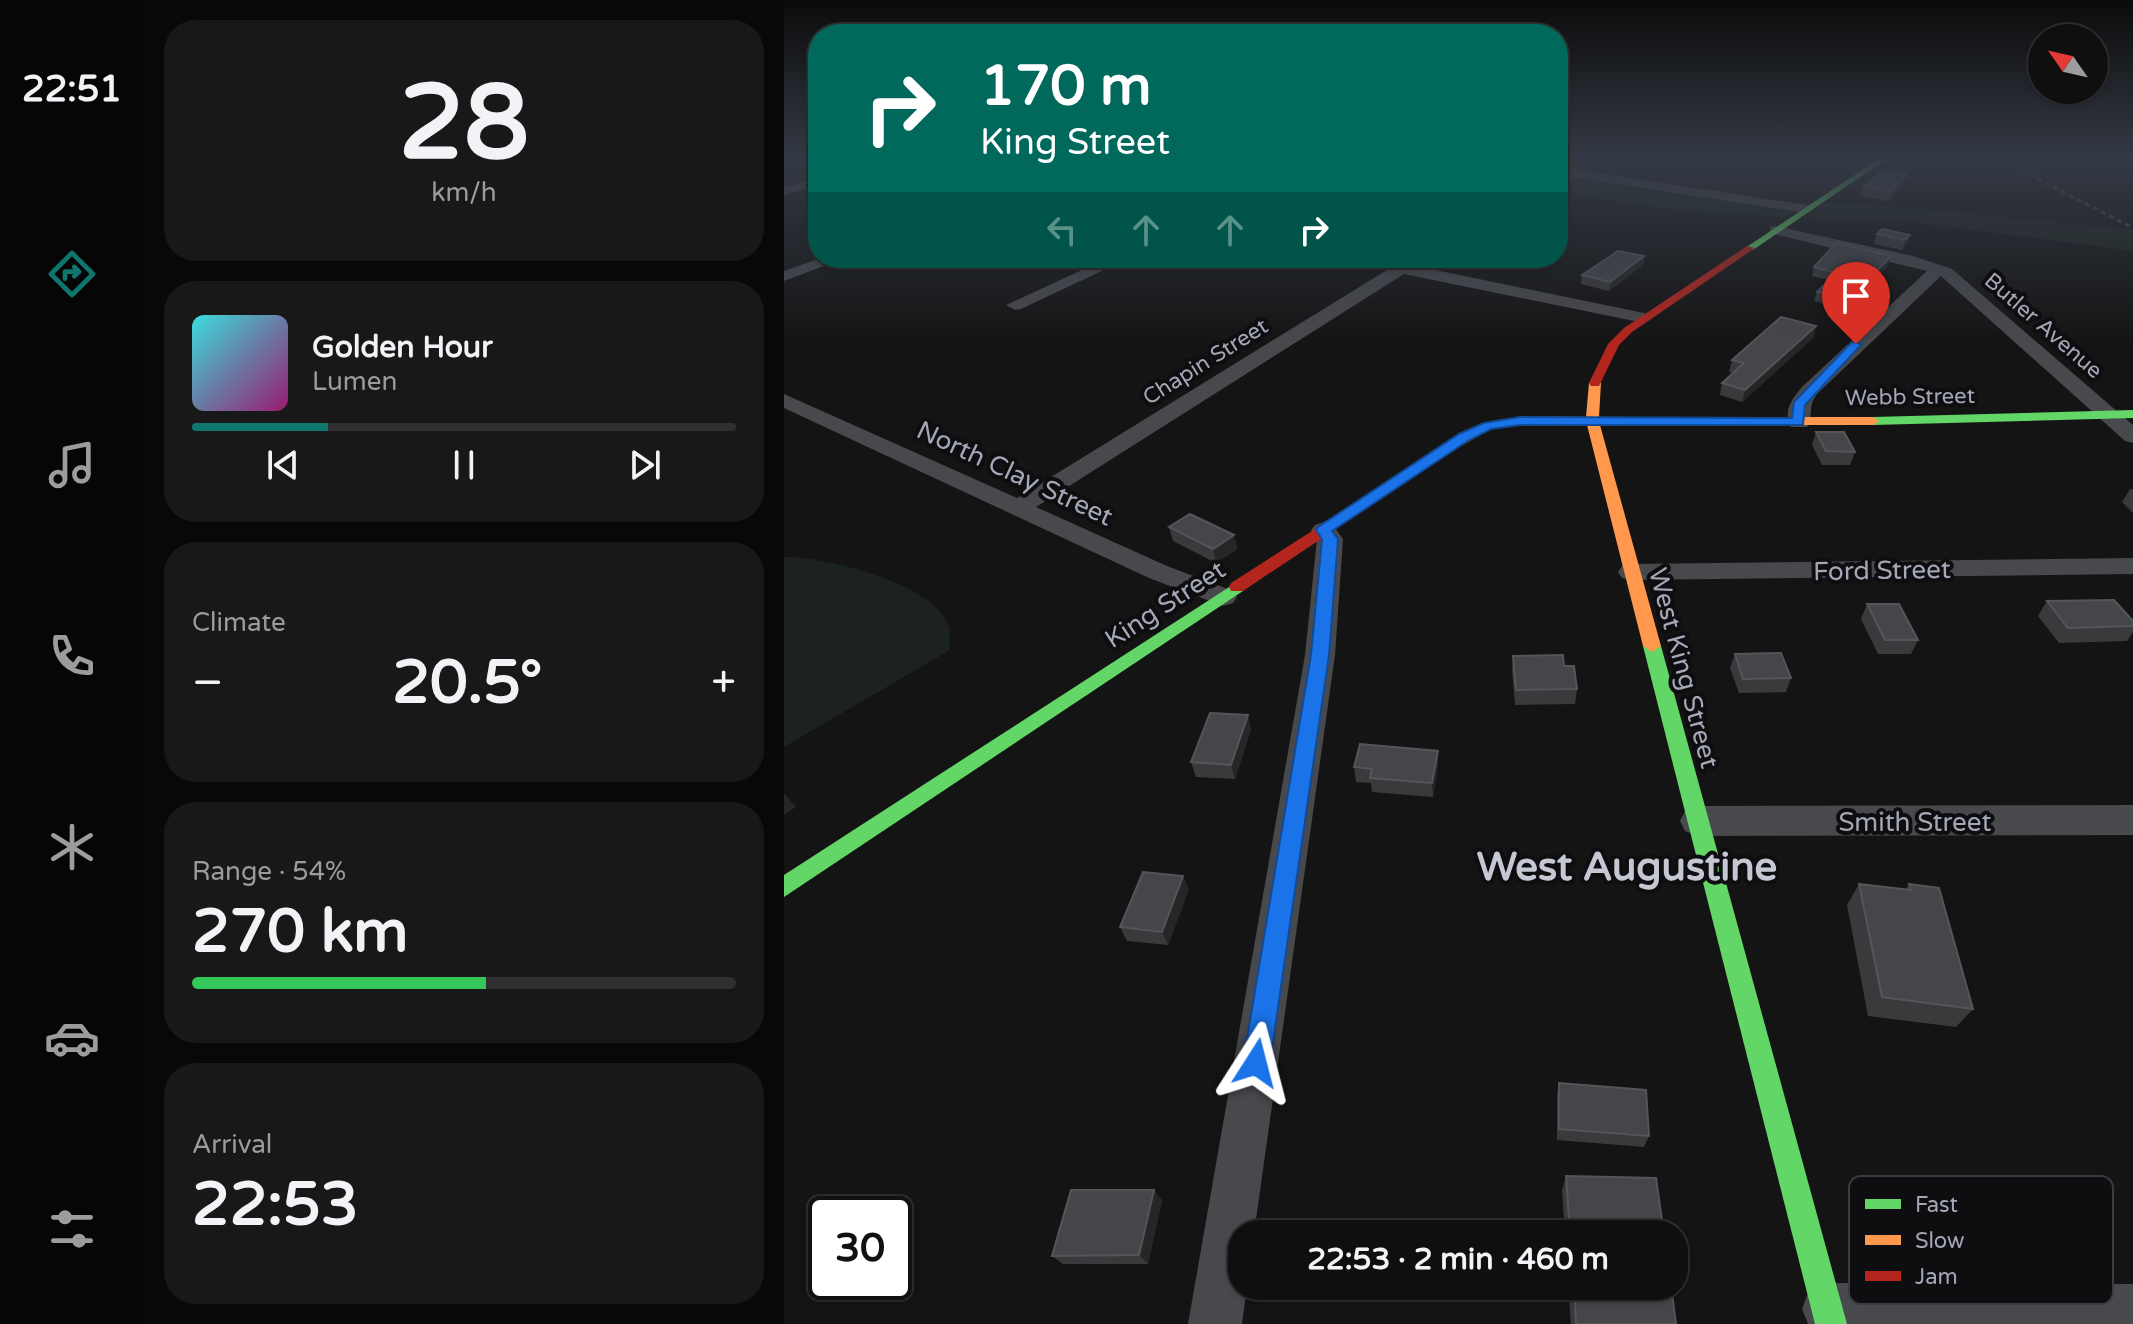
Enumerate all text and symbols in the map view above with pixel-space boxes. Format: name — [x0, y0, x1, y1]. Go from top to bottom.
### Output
north arrow — [2028, 24, 2108, 104]
map controls — [2028, 24, 2108, 104]
text: 170 m — [980, 53, 1151, 120]
icon: right — [848, 56, 952, 160]
text: 28 — [399, 62, 529, 187]
text: 22:51 — [22, 68, 122, 111]
text: King Street — [980, 121, 1170, 164]
text: km/h — [431, 177, 497, 208]
icon: left — [1040, 208, 1084, 252]
icon: ahead — [1124, 208, 1168, 252]
icon: ahead — [1208, 208, 1252, 252]
icon: right — [1292, 208, 1336, 252]
icon: directions — [44, 246, 100, 302]
pin — [1822, 262, 1890, 344]
street label: Butler Avenue — [1979, 267, 2108, 384]
icon: arrive — [1834, 274, 1878, 318]
street label: Chapin Street — [1138, 313, 1273, 411]
text: Golden Hour — [312, 329, 493, 366]
text: Lumen — [312, 366, 397, 397]
street label: Webb Street — [1845, 383, 1975, 411]
street label: North Clay Street — [912, 414, 1118, 532]
icon: music — [44, 437, 100, 493]
icon: previous — [261, 443, 305, 487]
icon: pause — [442, 443, 486, 487]
icon: next — [623, 443, 667, 487]
street label: King Street — [1099, 554, 1231, 655]
street label: Ford Street — [1813, 554, 1951, 587]
street label: West King Street — [1642, 565, 1725, 772]
text: Climate — [192, 607, 286, 638]
icon: phone — [44, 628, 100, 684]
text: 20.5° — [392, 647, 542, 719]
text: − — [192, 657, 223, 710]
text: + — [711, 657, 736, 710]
street label: Smith Street — [1839, 807, 1992, 838]
icon: climate — [44, 819, 100, 875]
district label: West Augustine — [1477, 843, 1777, 891]
text: Range · 54% — [192, 856, 346, 887]
text: 270 km — [192, 896, 408, 968]
icon: car — [44, 1010, 100, 1066]
position arrow — [1214, 1021, 1298, 1105]
text: Arrival — [192, 1129, 272, 1160]
text: 22:53 — [192, 1169, 358, 1241]
legend — [1849, 1176, 2113, 1304]
text: Fast — [1915, 1192, 1958, 1218]
speed limit sign: 30 — [808, 1196, 912, 1300]
icon: filters — [44, 1201, 100, 1257]
text: Slow — [1915, 1228, 1965, 1254]
text: 22:53 · 2 min · 460 m — [1307, 1241, 1609, 1278]
text: Jam — [1915, 1264, 1958, 1290]

